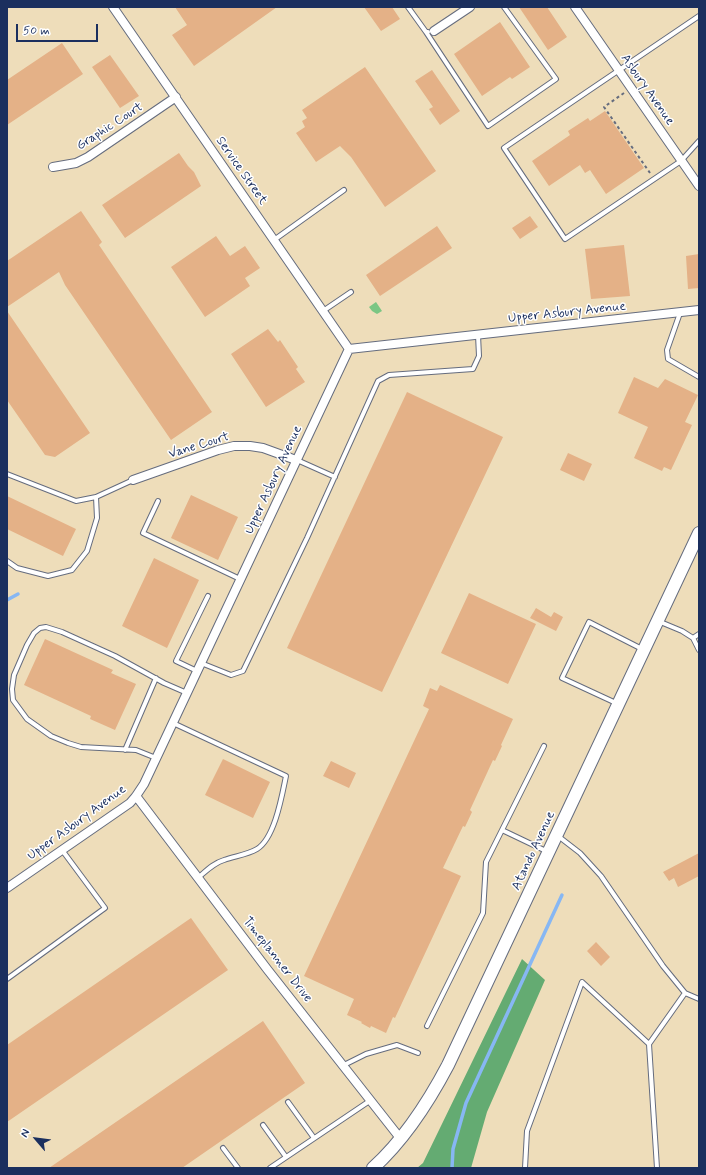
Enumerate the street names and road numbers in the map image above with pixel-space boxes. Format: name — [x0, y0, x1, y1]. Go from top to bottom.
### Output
street label: Asbury Avenue — [617, 51, 677, 129]
street label: Graphic Court — [74, 100, 146, 154]
street label: Service Street — [212, 134, 270, 208]
street label: Upper Asbury Avenue — [507, 299, 627, 327]
street label: Upper Asbury Avenue — [242, 423, 306, 537]
street label: Vane Court — [167, 429, 231, 463]
street label: Upper Asbury Avenue — [25, 782, 129, 864]
street label: Atando Avenue — [509, 809, 559, 893]
street label: Timeplanner Drive — [239, 914, 315, 1006]

